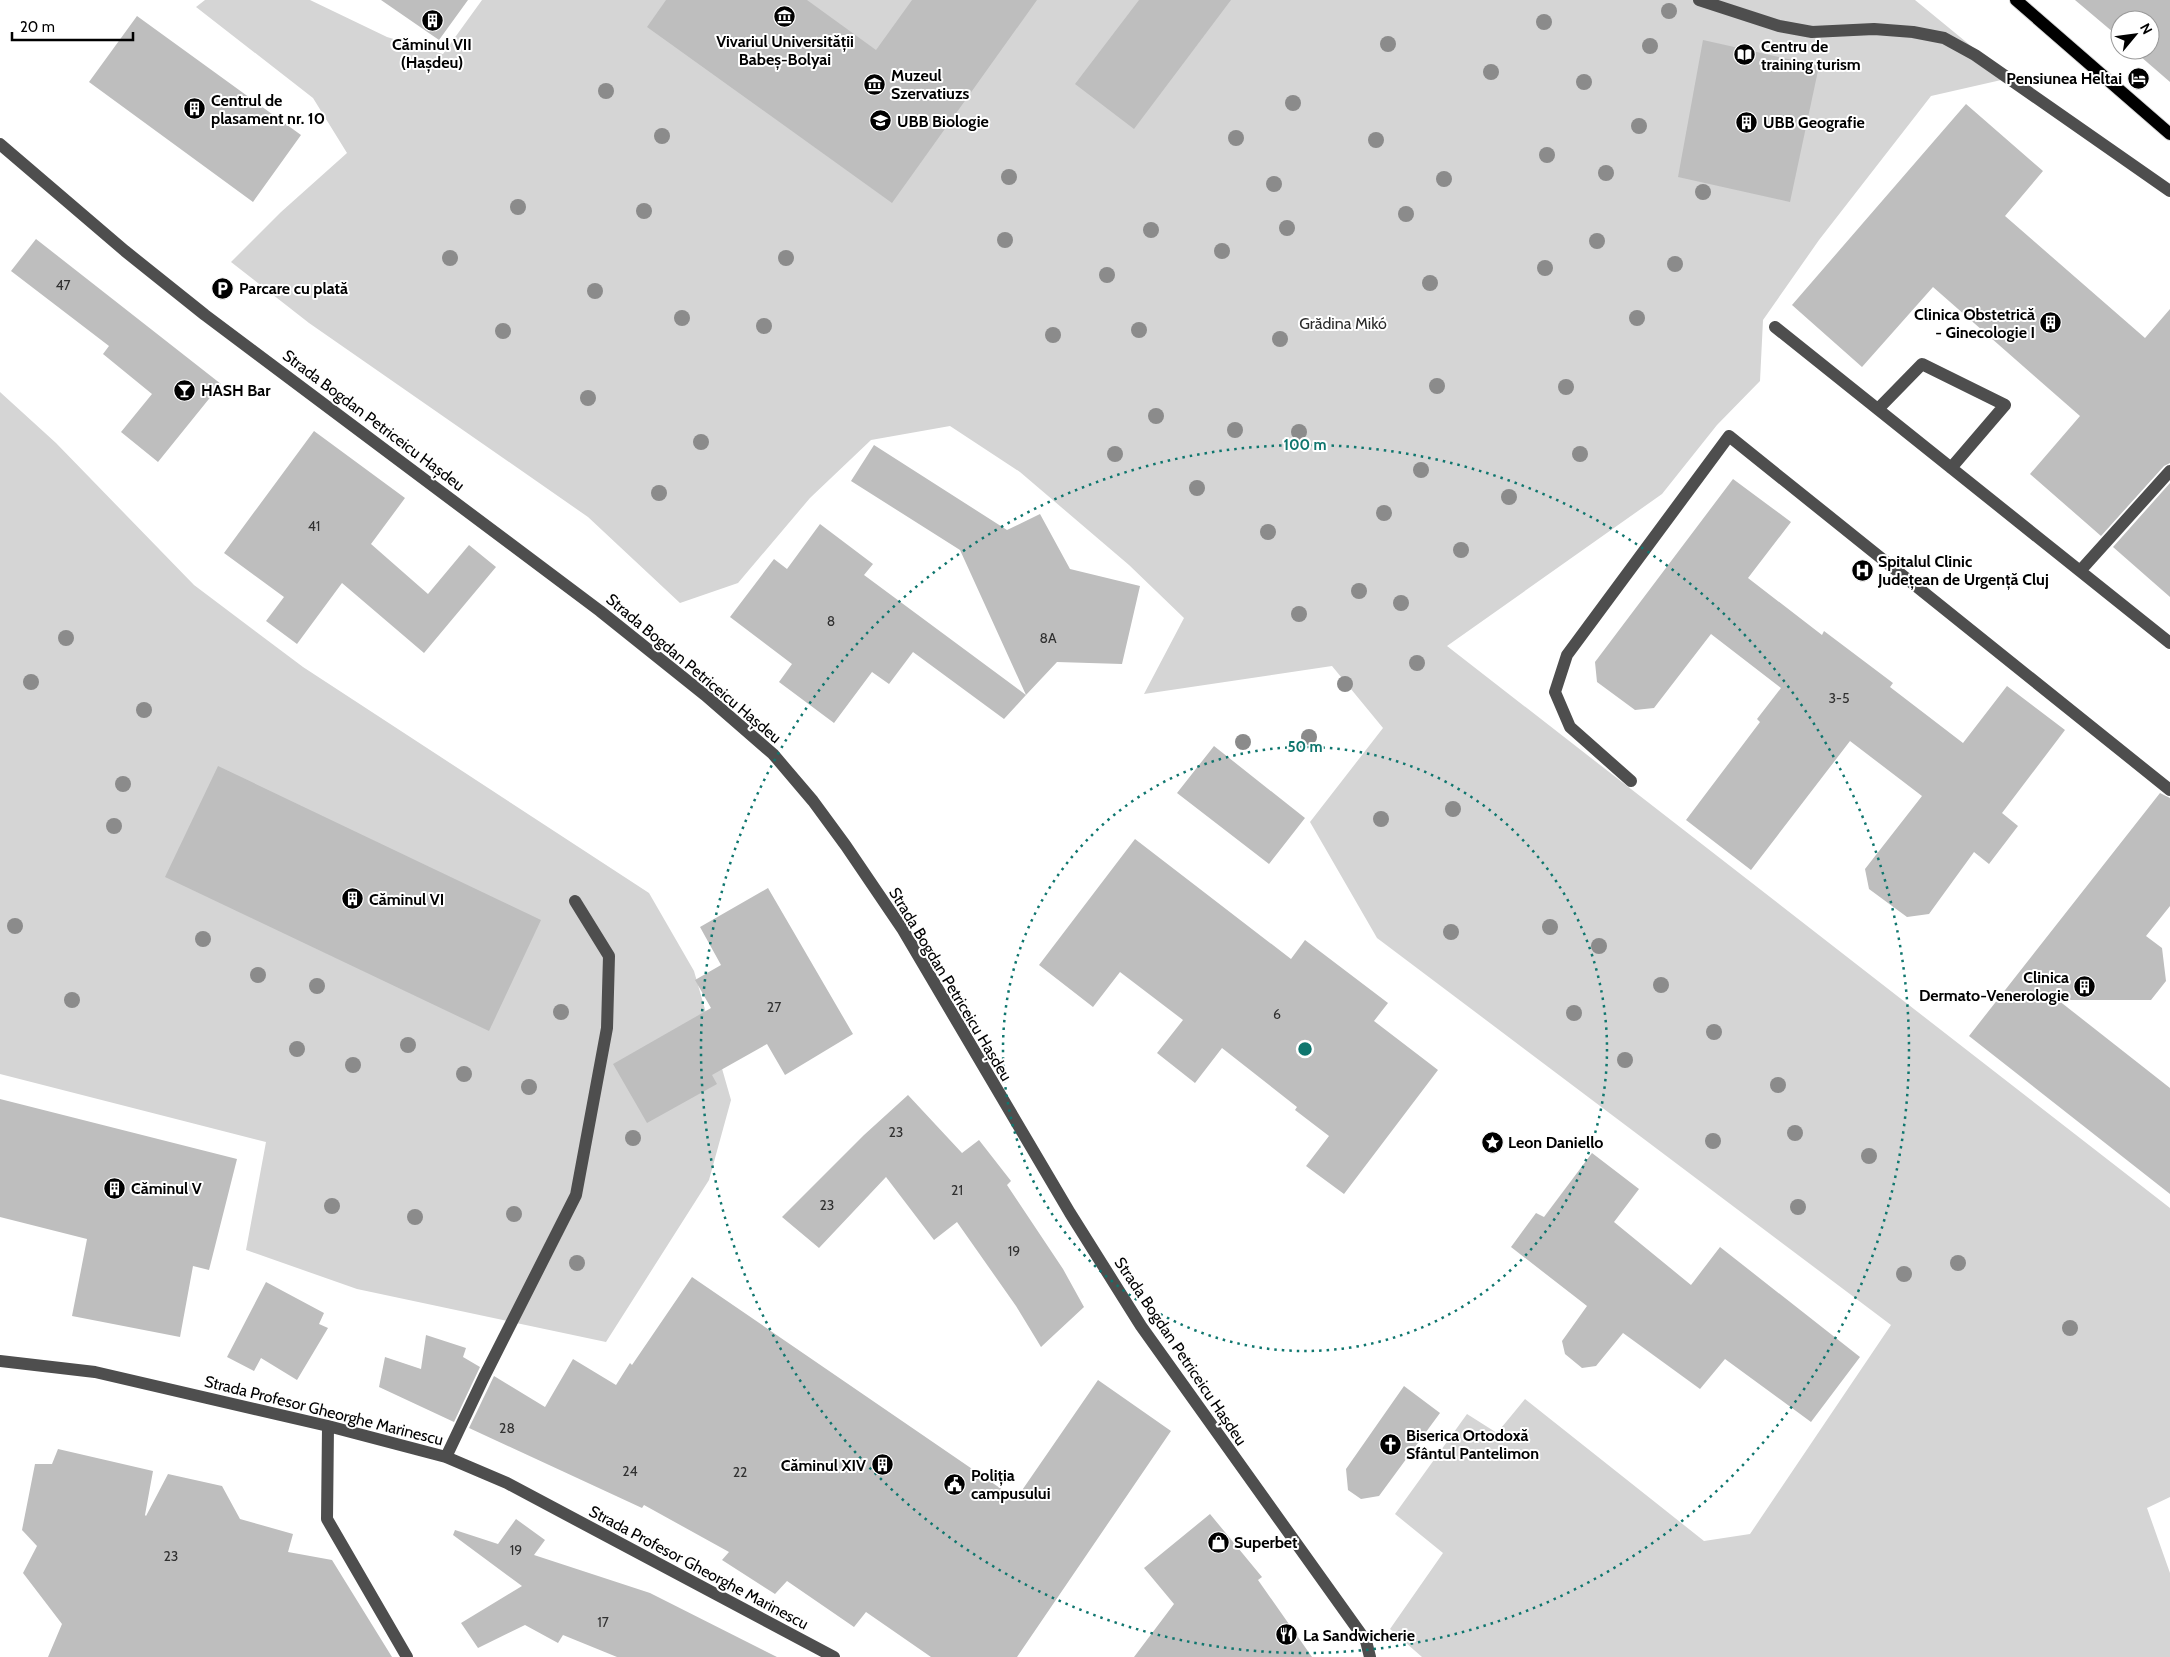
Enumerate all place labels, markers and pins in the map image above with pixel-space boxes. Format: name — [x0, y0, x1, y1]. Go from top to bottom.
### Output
museum icon: Vivariul Universității Babeș-Bolyai — [773, 5, 797, 29]
building icon: Căminul VII (Hașdeu) — [420, 8, 444, 32]
place label: Vivariul Universității Babeș-Bolyai — [716, 32, 854, 70]
place label: Căminul VII (Hașdeu) — [392, 35, 472, 73]
place label: Centru de training turism — [1761, 37, 1861, 74]
library icon: Centru de training turism — [1733, 43, 1757, 67]
place label: Muzeul Szervatiuzs — [891, 66, 970, 103]
hotel icon: Pensiunea Heltai — [2126, 66, 2150, 90]
place label: Pensiunea Heltai — [2006, 69, 2122, 88]
museum icon: Muzeul Szervatiuzs — [863, 72, 887, 96]
place label: Centrul de plasament nr. 10 — [211, 91, 325, 128]
building icon: Centrul de plasament nr. 10 — [183, 97, 207, 121]
school or university icon: UBB Biologie — [869, 109, 893, 133]
building icon: UBB Geografie — [1735, 110, 1759, 134]
place label: UBB Biologie — [897, 112, 989, 131]
place label: UBB Geografie — [1763, 113, 1865, 132]
parking icon: Parcare cu plată — [211, 276, 235, 300]
place label: Parcare cu plată — [239, 279, 348, 298]
place label: Clinica Obstetrică - Ginecologie I — [1914, 305, 2035, 342]
building icon: Clinica Obstetrică - Ginecologie I — [2039, 311, 2063, 335]
bar icon: HASH Bar — [173, 378, 197, 402]
place label: HASH Bar — [201, 381, 271, 400]
place label: Spitalul Clinic Județean de Urgență Cluj — [1877, 552, 2049, 590]
hospital icon: Spitalul Clinic Județean de Urgență Cluj — [1850, 558, 1874, 582]
building icon: Căminul VI — [341, 887, 365, 911]
place label: Căminul VI — [369, 890, 444, 909]
place label: Clinica Dermato-Venerologie — [1919, 968, 2069, 1005]
building icon: Clinica Dermato-Venerologie — [2073, 974, 2097, 998]
centre of rings — [1296, 1040, 1314, 1058]
place icon: Leon Daniello — [1480, 1130, 1504, 1154]
place label: Leon Daniello — [1508, 1133, 1603, 1152]
building icon: Căminul V — [103, 1176, 127, 1200]
place label: Căminul V — [131, 1179, 202, 1198]
place label: Biserica Ortodoxă Sfântul Pantelimon — [1406, 1426, 1539, 1463]
church icon: Biserica Ortodoxă Sfântul Pantelimon — [1378, 1432, 1402, 1456]
building icon: Căminul XIV — [870, 1453, 894, 1477]
place label: Căminul XIV — [781, 1456, 866, 1475]
place label: Poliția campusului — [971, 1466, 1051, 1503]
public building icon: Poliția campusului — [943, 1472, 967, 1496]
shop icon: Superbet — [1206, 1530, 1230, 1554]
place label: Superbet — [1234, 1533, 1298, 1552]
restaurant icon: La Sandwicherie — [1275, 1623, 1299, 1647]
place label: La Sandwicherie — [1303, 1626, 1415, 1645]

